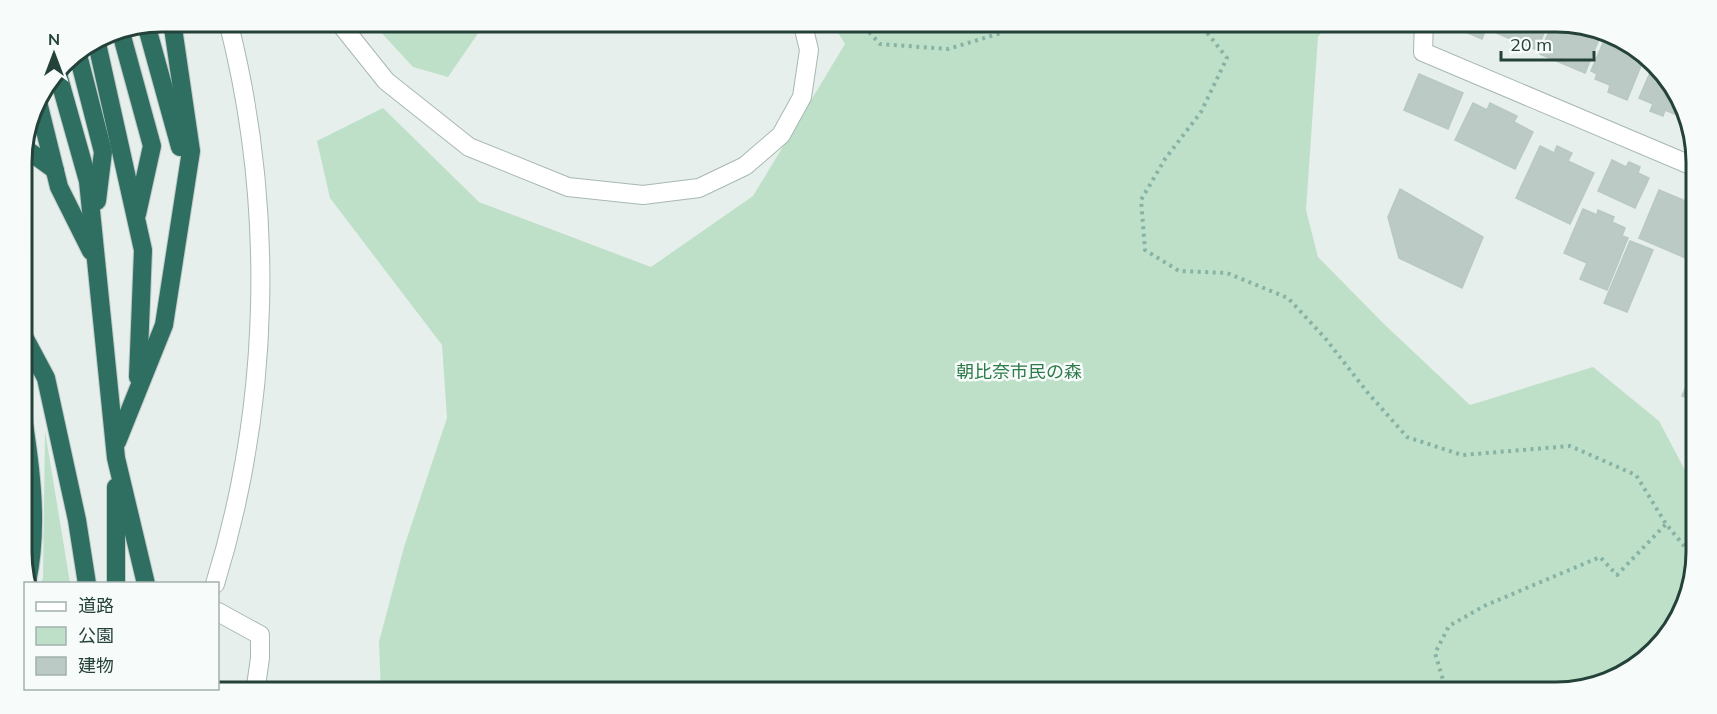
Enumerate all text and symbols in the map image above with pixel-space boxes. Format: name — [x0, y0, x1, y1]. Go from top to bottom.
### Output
north arrow — [24, 24, 84, 84]
scale bar — [1501, 24, 1594, 62]
text: N — [48, 29, 60, 49]
text: 20 m — [1510, 33, 1552, 56]
park label: 朝比奈市民の森 — [956, 360, 1082, 383]
legend — [24, 582, 219, 690]
text: 道路 — [78, 594, 114, 617]
text: 公園 — [78, 624, 114, 647]
text: 建物 — [78, 654, 114, 677]

